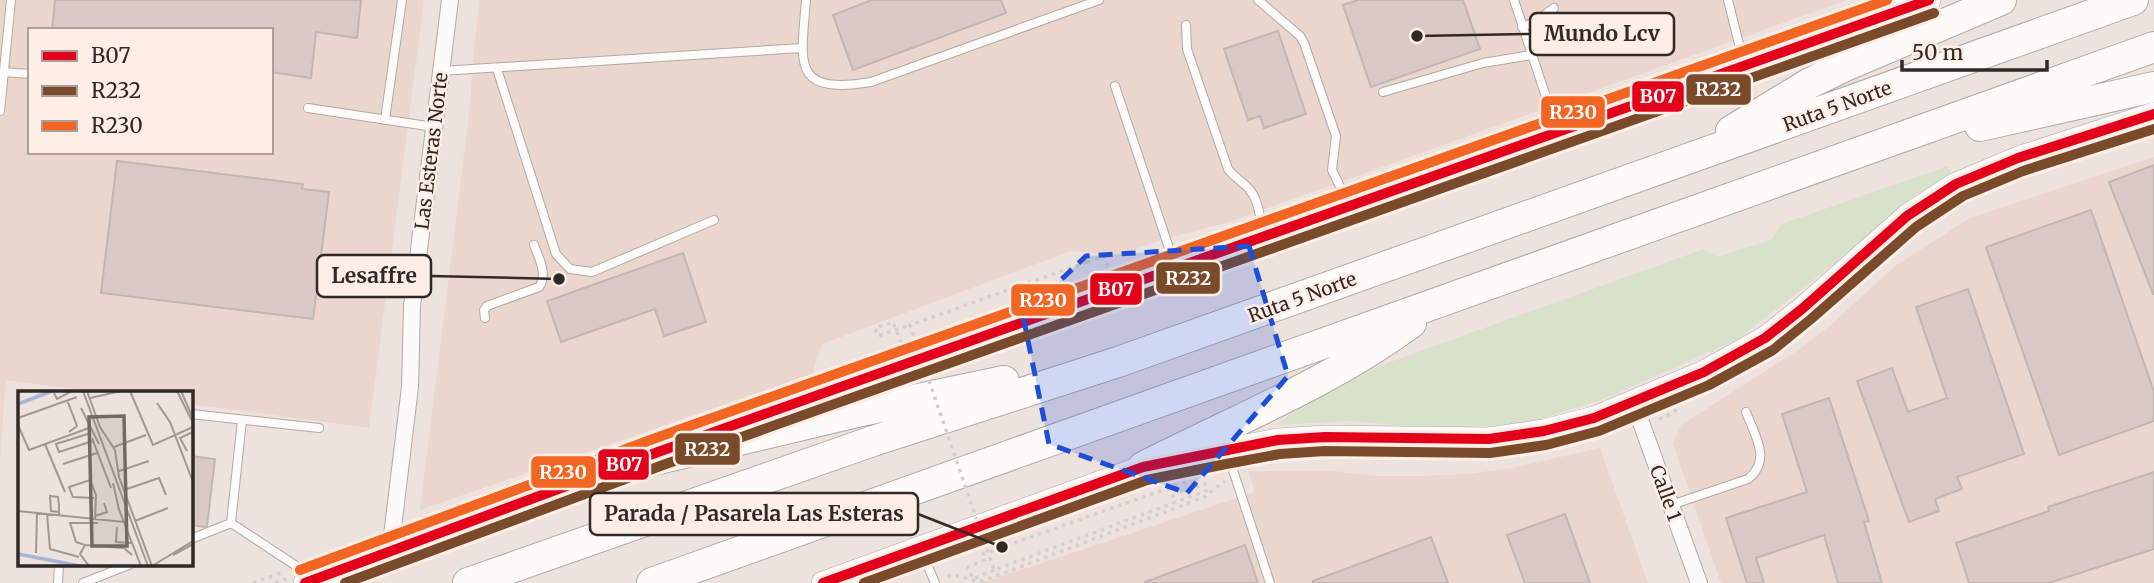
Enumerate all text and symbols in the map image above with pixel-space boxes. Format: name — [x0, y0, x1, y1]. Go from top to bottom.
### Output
callout: Mundo Lcv — [1530, 13, 1674, 55]
text: Mundo Lcv — [1544, 20, 1661, 47]
legend — [28, 28, 273, 154]
scale bar — [1902, 28, 2047, 72]
text: 50 m — [1912, 39, 1963, 66]
text: B07 — [91, 42, 130, 69]
street label: Las Esteras Norte — [409, 71, 453, 231]
line badge: R232 — [1685, 73, 1752, 106]
street label: Ruta 5 Norte — [1780, 75, 1895, 137]
text: R232 — [91, 77, 141, 104]
text: R232 — [1695, 77, 1741, 101]
line badge: B07 — [1631, 80, 1685, 113]
text: B07 — [1640, 84, 1676, 108]
line badge: R230 — [1540, 95, 1606, 129]
text: R230 — [1549, 100, 1597, 124]
text: R230 — [91, 112, 143, 139]
callout: Lesaffre — [317, 255, 431, 297]
line badge: R232 — [1155, 261, 1221, 295]
text: Lesaffre — [331, 262, 417, 289]
text: R232 — [1165, 266, 1211, 290]
street label: Ruta 5 Norte — [1245, 266, 1360, 328]
line badge: B07 — [1089, 272, 1143, 306]
text: B07 — [1098, 277, 1134, 301]
line badge: R230 — [1010, 283, 1076, 317]
text: R230 — [1019, 288, 1067, 312]
inset map — [18, 391, 192, 566]
line badge: R232 — [674, 432, 741, 466]
text: R232 — [684, 437, 730, 461]
line badge: B07 — [597, 448, 650, 481]
text: B07 — [606, 452, 642, 476]
line badge: R230 — [530, 455, 597, 489]
text: R230 — [539, 460, 587, 484]
street label: Calle 1 — [1645, 462, 1687, 525]
callout: Parada / Pasarela Las Esteras — [590, 493, 918, 535]
text: Parada / Pasarela Las Esteras — [604, 500, 904, 527]

